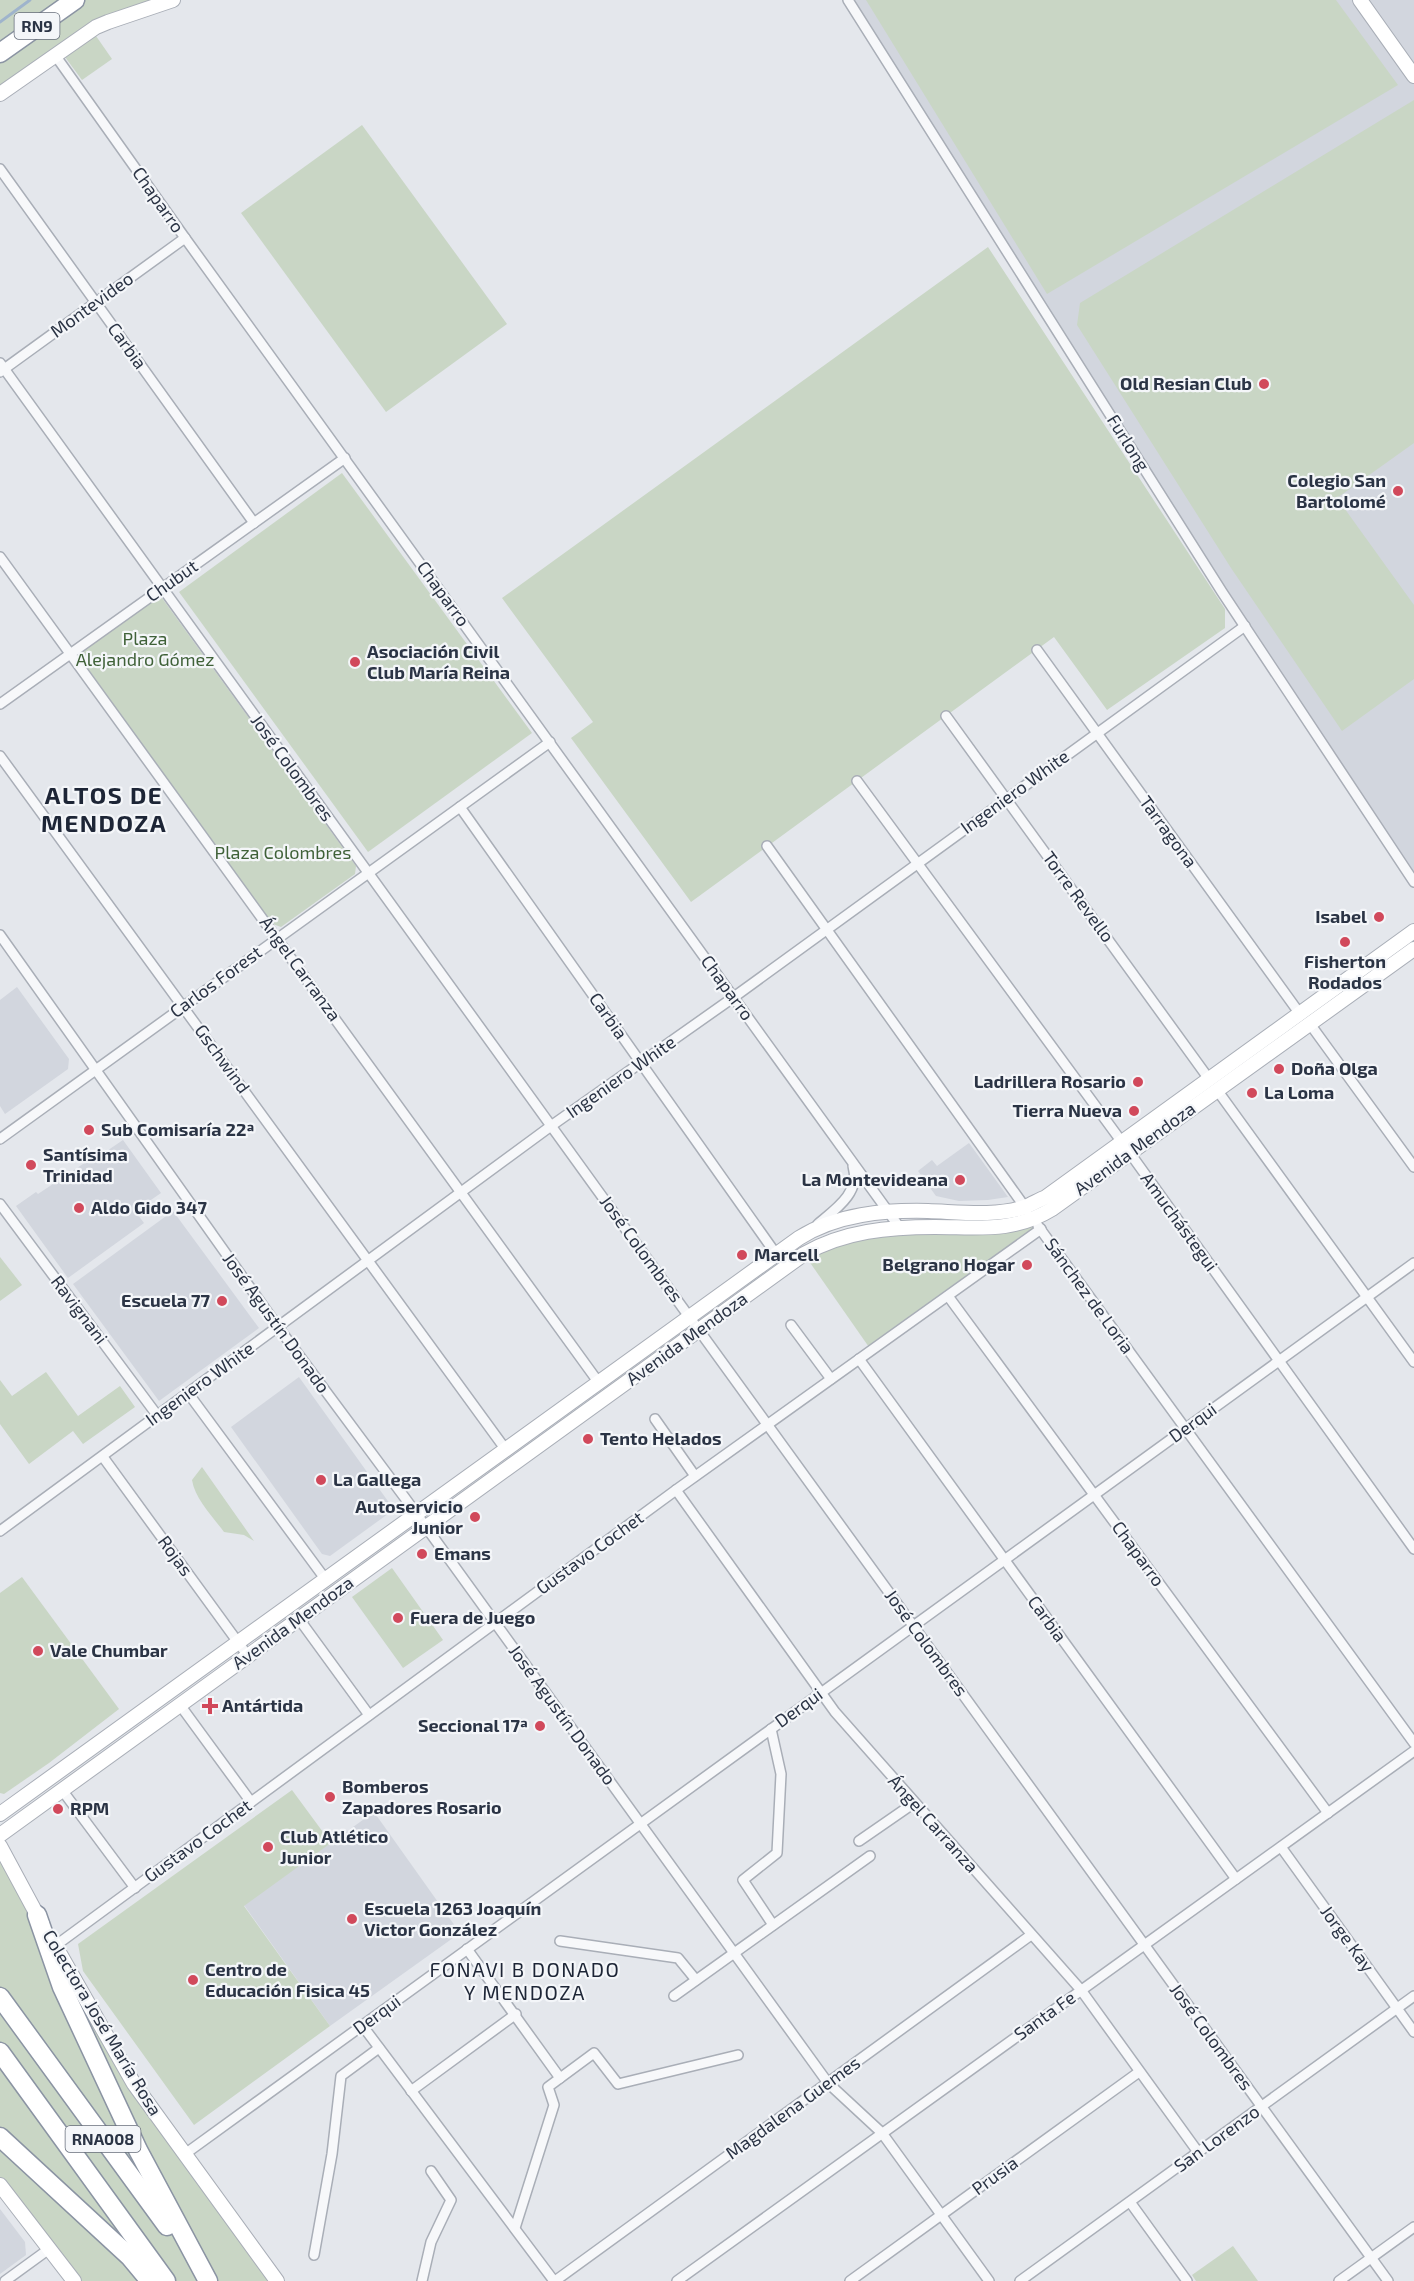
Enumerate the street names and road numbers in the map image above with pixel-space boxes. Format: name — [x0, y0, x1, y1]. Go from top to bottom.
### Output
road number: RN9 — [15, 13, 60, 39]
street label: Chaparro — [128, 162, 189, 237]
street label: Montevideo — [46, 267, 137, 342]
street label: Carbia — [104, 318, 152, 373]
street label: Furlong — [1103, 410, 1155, 475]
street label: Chubut — [141, 554, 202, 606]
street label: Chaparro — [413, 556, 475, 630]
street label: José Colombres — [247, 710, 339, 825]
street label: Ingeniero White — [956, 744, 1073, 838]
street label: Tarragona — [1135, 791, 1202, 872]
street label: Torre Revello — [1038, 847, 1119, 946]
street label: Ángel Carranza — [255, 912, 346, 1025]
street label: Carlos Forest — [165, 940, 266, 1022]
street label: Chaparro — [697, 950, 759, 1024]
street label: Carbia — [585, 988, 633, 1043]
street label: Gschwind — [190, 1020, 255, 1097]
street label: Ingeniero White — [561, 1030, 680, 1122]
street label: Avenida Mendoza — [1069, 1097, 1199, 1200]
street label: Amuchástegui — [1137, 1168, 1223, 1275]
street label: José Colombres — [596, 1191, 688, 1306]
street label: Sánchez de Loria — [1040, 1233, 1139, 1358]
street label: José Agustín Donado — [218, 1248, 335, 1397]
street label: Ravignani — [47, 1271, 113, 1348]
street label: Avenida Mendoza — [621, 1287, 751, 1390]
street label: Ingeniero White — [141, 1336, 258, 1430]
street label: Derqui — [1164, 1398, 1221, 1447]
street label: Gustavo Cochet — [531, 1506, 648, 1599]
street label: Chaparro — [1108, 1516, 1170, 1590]
street label: Rojas — [154, 1531, 198, 1580]
street label: Avenida Mendoza — [227, 1571, 357, 1674]
street label: José Colombres — [881, 1585, 973, 1700]
street label: Carbia — [1024, 1591, 1072, 1646]
street label: José Agustín Donado — [504, 1640, 621, 1789]
street label: Derqui — [770, 1683, 827, 1732]
street label: Ángel Carranza — [884, 1770, 983, 1877]
street label: Gustavo Cochet — [139, 1794, 256, 1887]
street label: Jorge Kay — [1316, 1901, 1380, 1976]
street label: Colectora José María Rosa — [39, 1926, 167, 2119]
street label: José Colombres — [1166, 1979, 1258, 2094]
street label: Santa Fe — [1010, 1986, 1079, 2045]
street label: Derqui — [348, 1990, 405, 2039]
street label: Magdalena Guemes — [721, 2051, 864, 2163]
street label: San Lorenzo — [1169, 2100, 1263, 2177]
road number: RNA008 — [66, 2126, 140, 2152]
street label: Prusia — [967, 2151, 1022, 2199]

